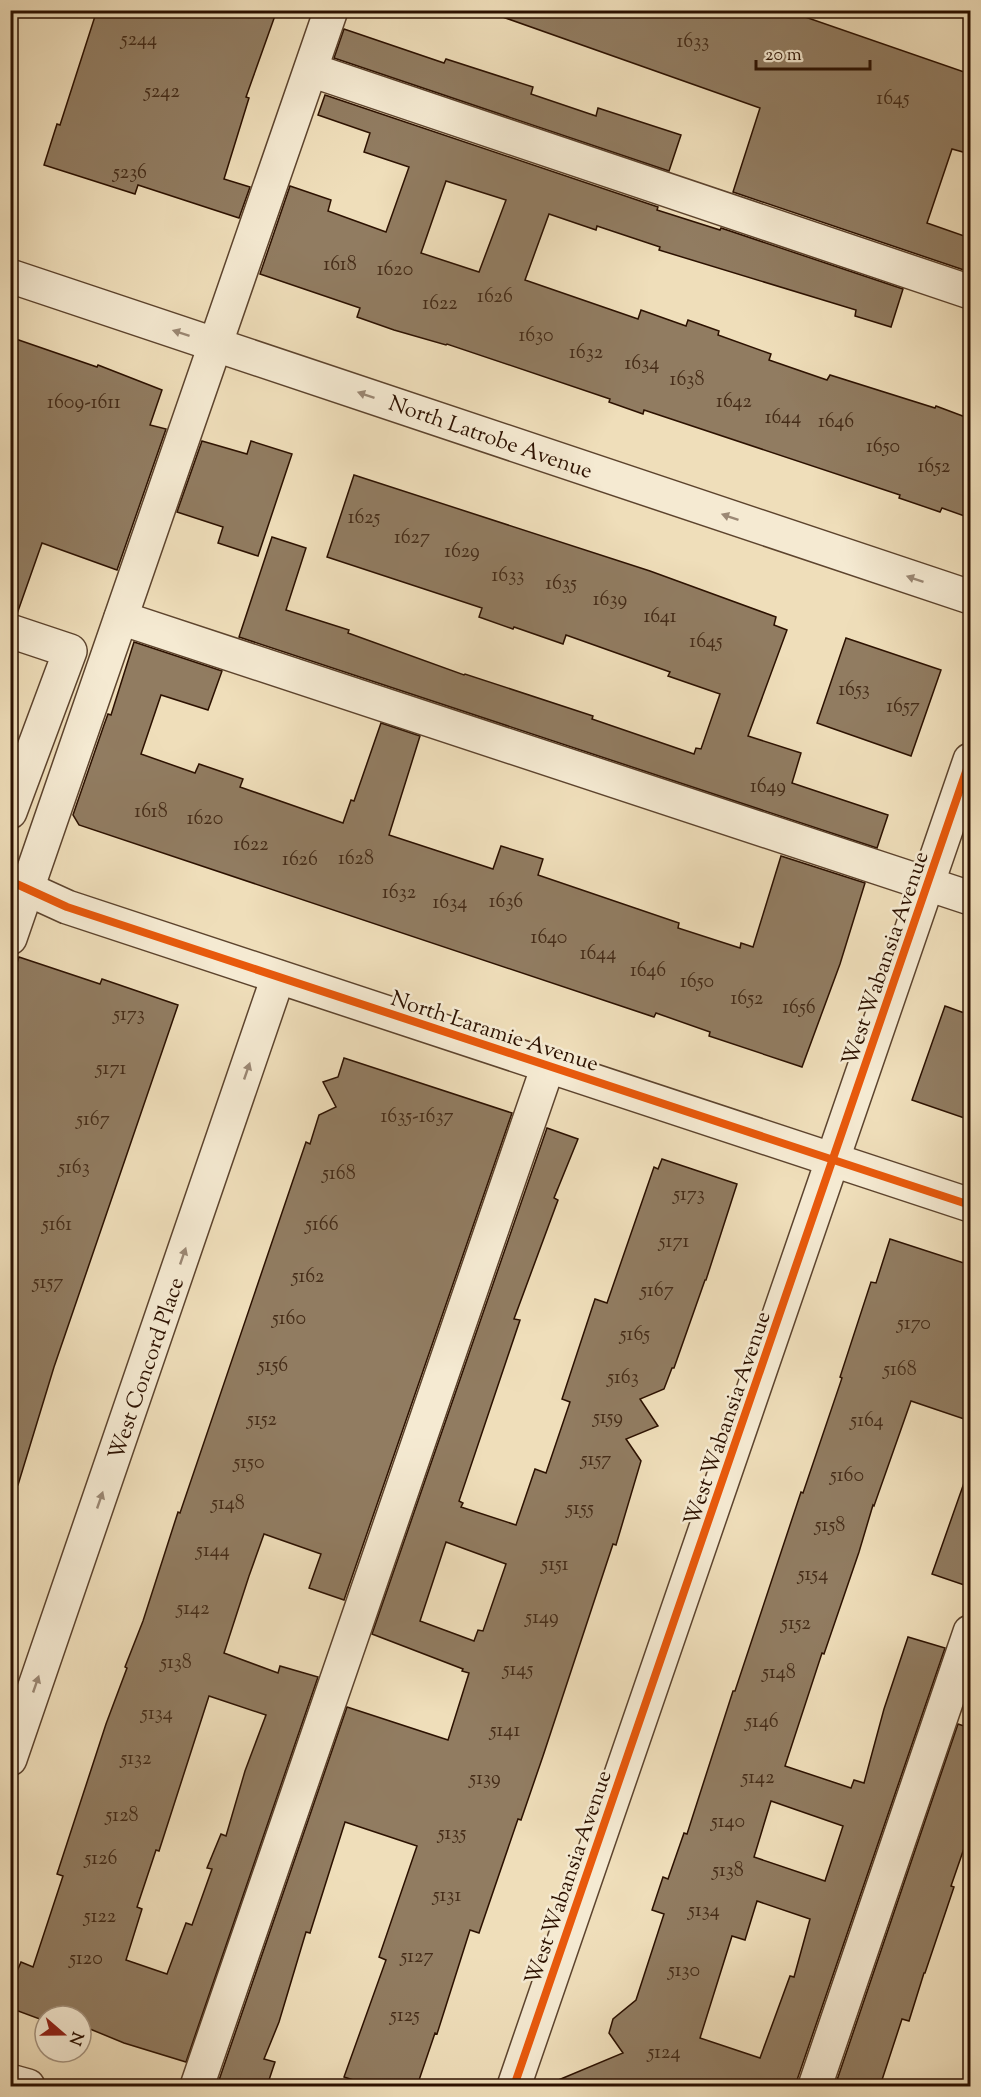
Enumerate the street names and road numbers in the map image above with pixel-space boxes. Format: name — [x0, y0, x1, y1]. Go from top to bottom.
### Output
street label: North Latrobe Avenue — [384, 389, 596, 489]
street label: West Wabansia Avenue — [835, 847, 939, 1070]
street label: North Laramie Avenue — [386, 984, 602, 1082]
street label: West Concord Place — [102, 1273, 194, 1465]
street label: West Wabansia Avenue — [677, 1307, 781, 1530]
street label: West Wabansia Avenue — [518, 1766, 622, 1989]

